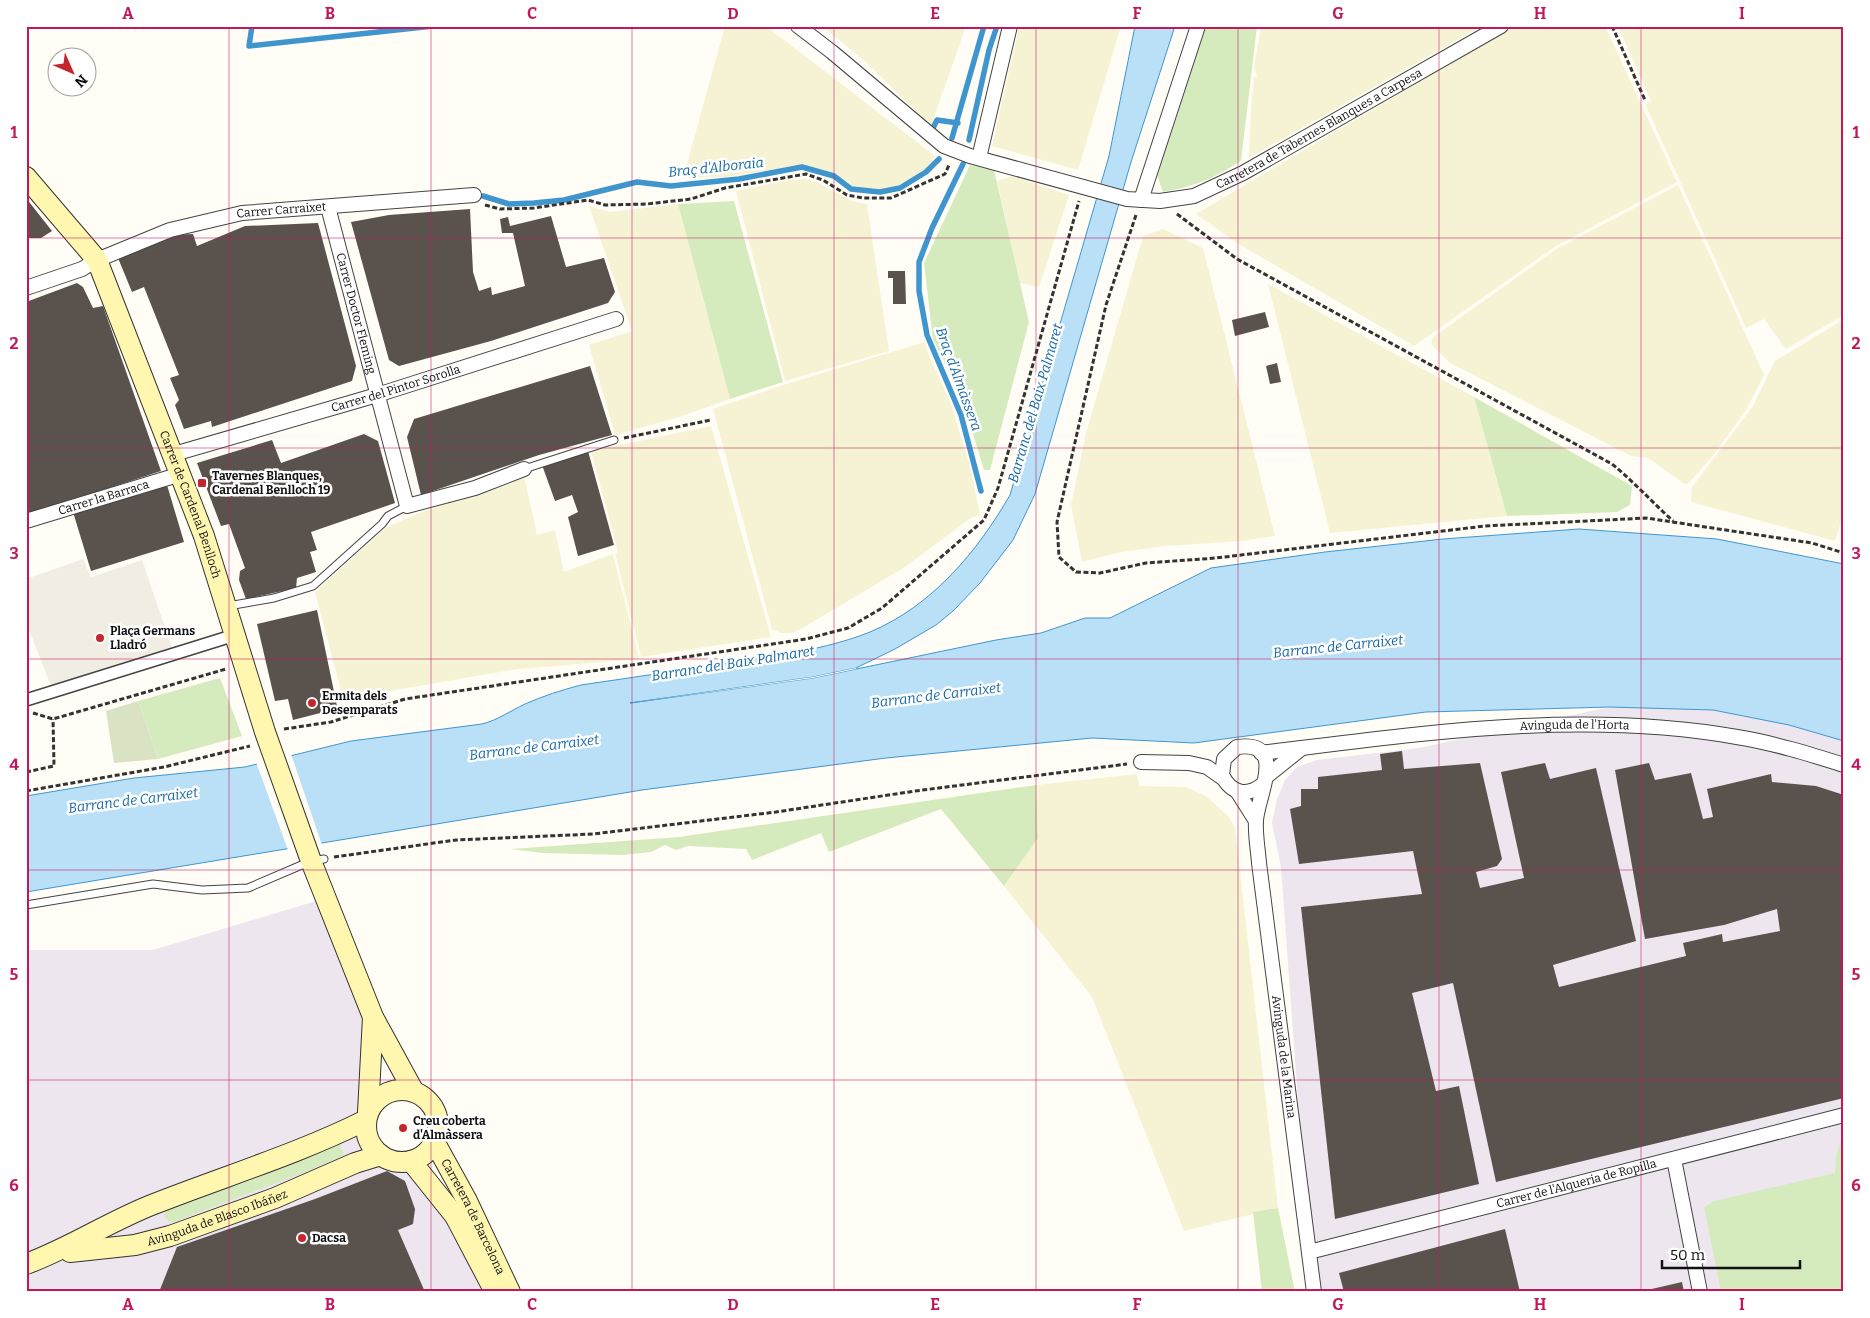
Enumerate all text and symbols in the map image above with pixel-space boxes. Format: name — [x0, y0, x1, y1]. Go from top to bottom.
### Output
text: A — [122, 4, 134, 23]
text: B — [325, 4, 335, 23]
text: C — [527, 4, 537, 23]
text: D — [727, 4, 739, 23]
text: E — [930, 4, 940, 23]
text: F — [1133, 4, 1142, 23]
text: G — [1332, 4, 1344, 23]
text: H — [1534, 4, 1547, 23]
text: I — [1739, 4, 1745, 23]
north arrow — [48, 48, 98, 98]
street label: Carretera de Tabernes Blanques a Carpesa — [1214, 65, 1425, 192]
text: N — [71, 71, 91, 91]
text: 1 — [11, 123, 18, 142]
text: 1 — [1853, 123, 1860, 142]
water label: Braç d'Alboraia — [667, 154, 765, 181]
street label: Carrer Carraixet — [235, 199, 327, 221]
street label: Carrer Doctor Fleming — [333, 251, 379, 376]
water label: Barranc del Baix Palmaret — [1005, 321, 1067, 485]
water label: Braç d'Almàssera — [932, 325, 985, 433]
text: 2 — [9, 334, 19, 353]
text: 2 — [1851, 334, 1861, 353]
street label: Carrer del Pintor Sorolla — [329, 362, 462, 415]
street label: Carrer de Cardenal Benlloch — [157, 429, 224, 581]
place label: Tavernes Blanques, Cardenal Benlloch 19 — [212, 469, 330, 497]
street label: Carrer la Barraca — [56, 477, 151, 518]
marker: Tavernes Blanques, Cardenal Benlloch 19 — [196, 477, 208, 489]
text: 3 — [9, 544, 19, 563]
text: 3 — [1851, 544, 1861, 563]
place label: Plaça Germans Lladró — [110, 624, 195, 652]
water label: Barranc de Carraixet — [1272, 631, 1405, 662]
marker: Plaça Germans Lladró — [94, 632, 106, 644]
water label: Barranc del Baix Palmaret — [650, 642, 817, 685]
water label: Barranc de Carraixet — [870, 679, 1003, 712]
place label: Ermita dels Desemparats — [322, 689, 398, 717]
marker: Ermita dels Desemparats — [306, 697, 318, 709]
street label: Avinguda de l'Horta — [1519, 717, 1630, 733]
water label: Barranc de Carraixet — [468, 731, 601, 764]
text: 4 — [9, 755, 19, 774]
text: 4 — [1851, 755, 1861, 774]
water label: Barranc de Carraixet — [67, 784, 200, 817]
text: 5 — [10, 965, 19, 984]
text: 5 — [1852, 965, 1861, 984]
street label: Avinguda de la Marina — [1269, 994, 1299, 1120]
place label: Creu coberta d'Almàssera — [413, 1114, 486, 1142]
marker: Creu coberta d'Almàssera — [397, 1122, 409, 1134]
street label: Carretera de Barcelona — [438, 1156, 508, 1277]
street label: Carrer de l'Alqueria de Ropilla — [1495, 1156, 1658, 1211]
text: 6 — [9, 1176, 19, 1195]
text: 6 — [1851, 1176, 1861, 1195]
street label: Avinguda de Blasco Ibáñez — [146, 1186, 290, 1249]
place label: Dacsa — [312, 1231, 346, 1245]
marker: Dacsa — [296, 1232, 308, 1244]
scale bar — [1662, 1238, 1800, 1270]
text: 50 m — [1670, 1246, 1706, 1264]
text: A — [122, 1295, 134, 1314]
text: B — [325, 1295, 335, 1314]
text: C — [527, 1295, 537, 1314]
text: D — [727, 1295, 739, 1314]
text: E — [930, 1295, 940, 1314]
text: F — [1133, 1295, 1142, 1314]
text: G — [1332, 1295, 1344, 1314]
text: H — [1534, 1295, 1547, 1314]
text: I — [1739, 1295, 1745, 1314]

